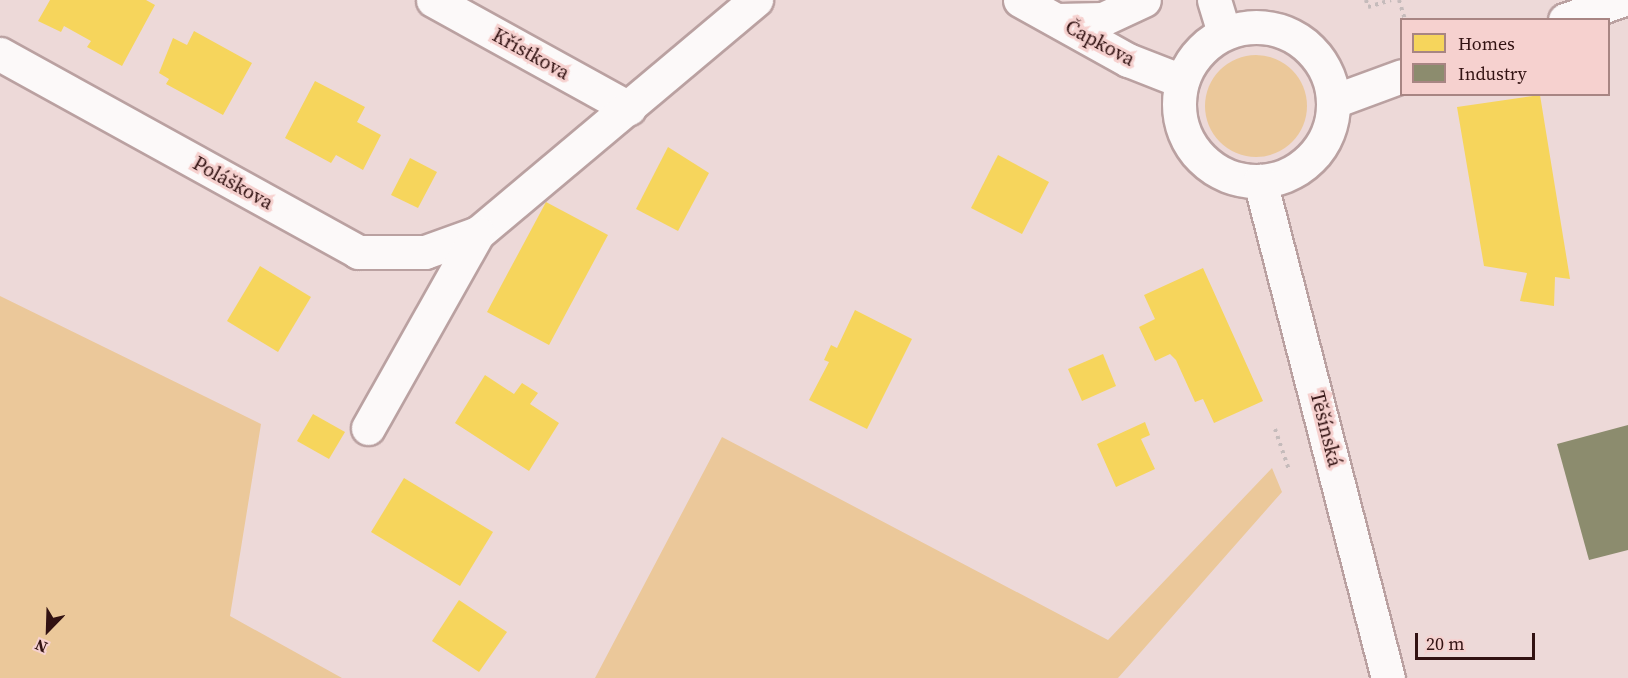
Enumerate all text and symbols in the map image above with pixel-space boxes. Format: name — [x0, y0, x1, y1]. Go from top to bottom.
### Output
street label: Čapkova — [1061, 15, 1139, 71]
legend — [1400, 18, 1610, 96]
street label: Křístkova — [488, 23, 574, 85]
text: Homes — [1458, 31, 1515, 56]
text: Industry — [1458, 61, 1527, 86]
street label: Poláškova — [189, 151, 277, 215]
street label: Těšínská — [1305, 389, 1347, 469]
north arrow — [18, 600, 78, 660]
scale bar — [1418, 621, 1538, 659]
text: 20 m — [1426, 631, 1464, 656]
text: N — [31, 634, 51, 659]

